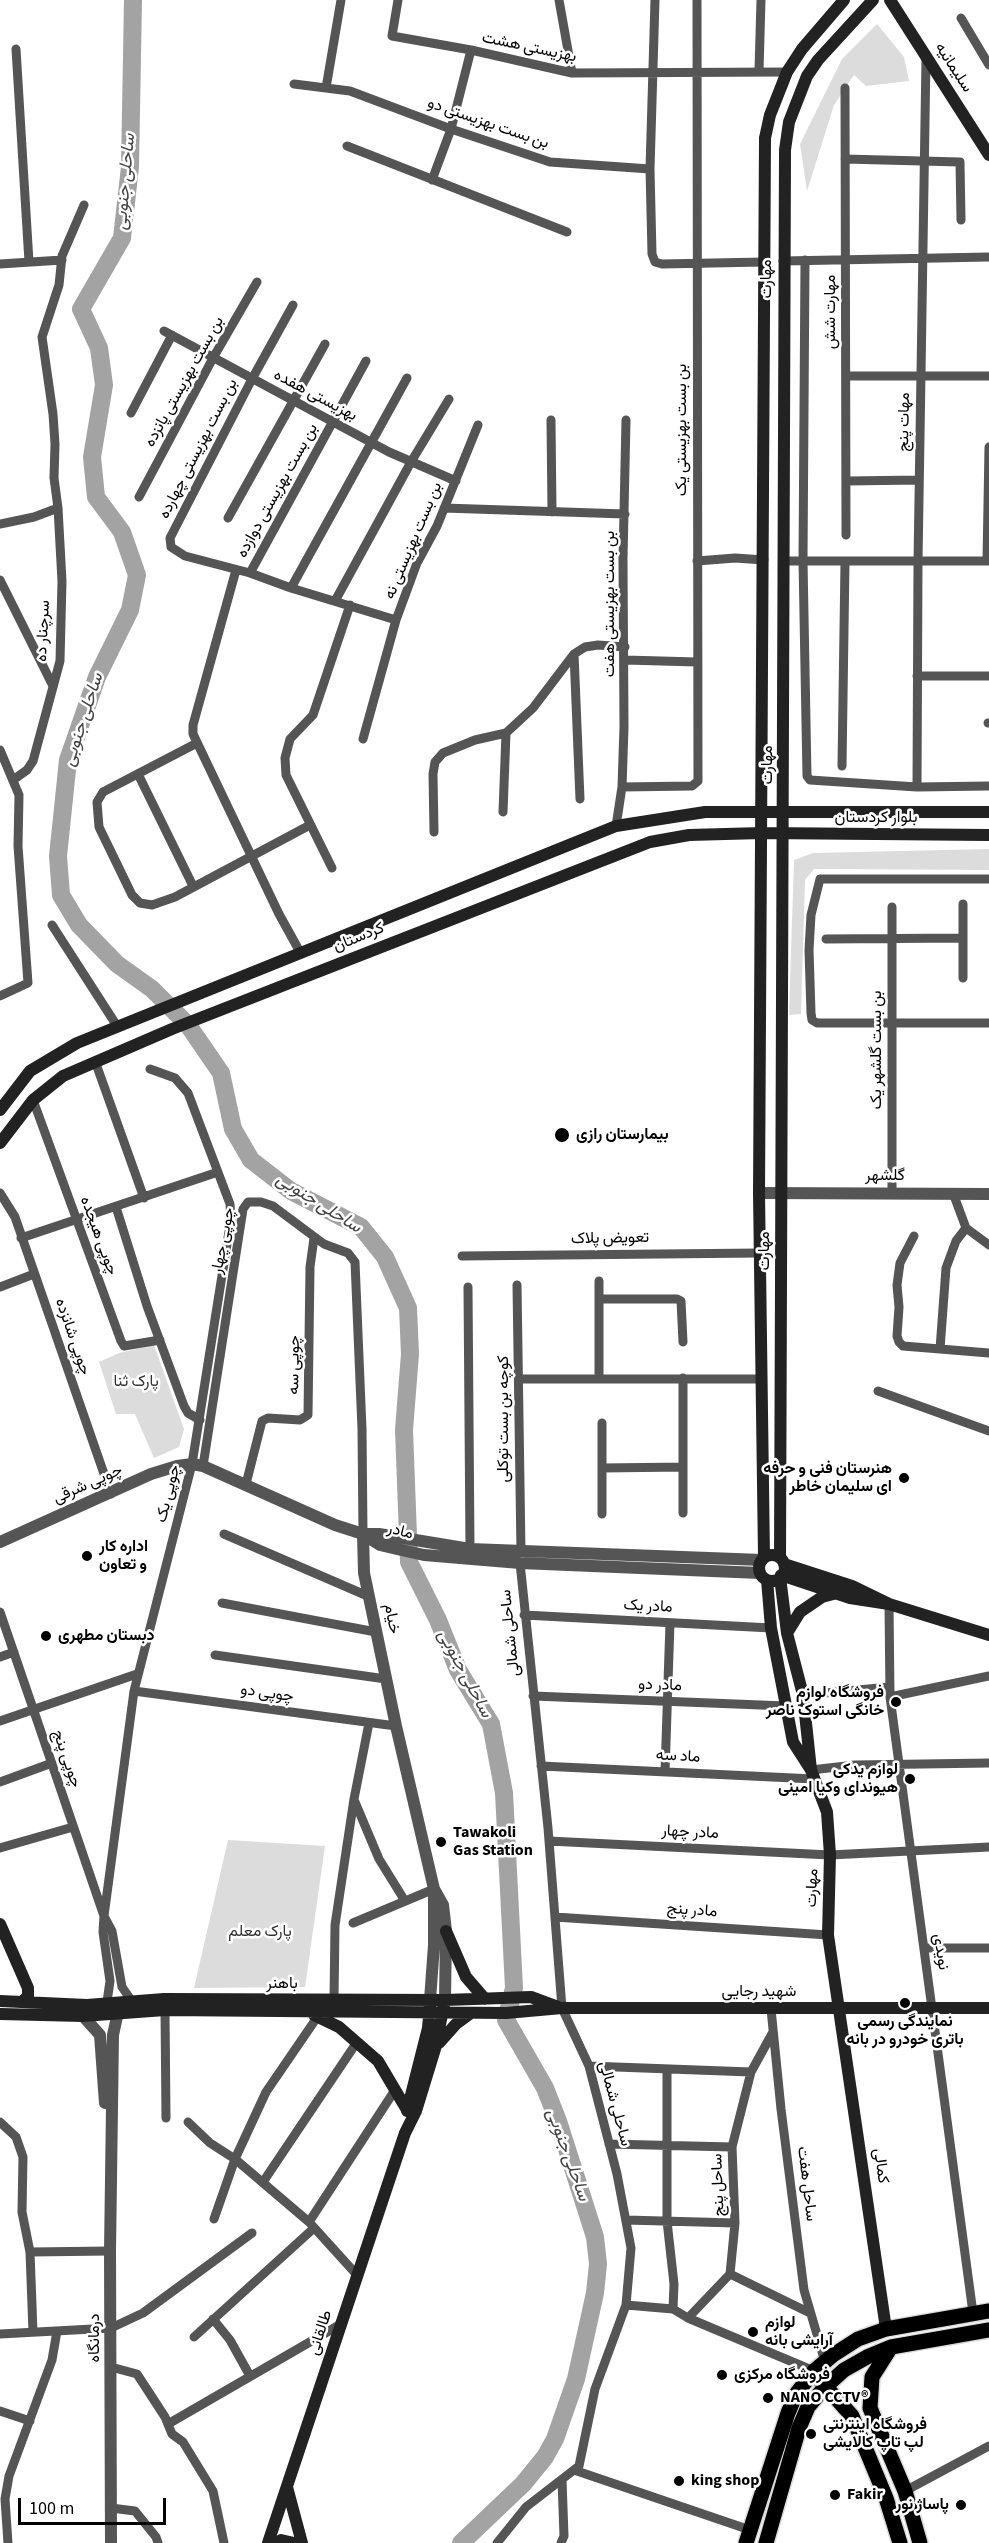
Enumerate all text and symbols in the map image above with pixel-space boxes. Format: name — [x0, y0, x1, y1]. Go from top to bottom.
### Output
street label: بهزیستی هشت — [480, 29, 578, 67]
street label: سلیمانیه — [930, 39, 976, 97]
street label: بن بست بهزیستی دو — [425, 94, 551, 154]
water label: ساحلی جنوبی — [111, 133, 141, 231]
street label: مهارت — [757, 260, 777, 298]
street label: مهارت شش — [821, 275, 841, 349]
street label: بن بست بهزیستی پانزده — [141, 313, 229, 451]
street label: بن بست بهزیستی یک — [672, 364, 692, 496]
street label: بهزیستی هفده — [270, 366, 360, 426]
street label: بن بست بهزیستی چهارده — [155, 376, 243, 522]
street label: مهات پنج — [895, 392, 915, 452]
street label: بن بست بهزیستی دوازده — [233, 421, 323, 561]
street label: بن بست بهزیستی نه — [381, 480, 447, 602]
street label: بن بست بهزیستی هفت — [600, 531, 620, 677]
street label: سرچنار ده — [33, 600, 55, 662]
water label: ساحلی جنوبی — [59, 671, 109, 769]
street label: مهارت — [758, 746, 778, 784]
street label: بلوار کردستان — [835, 808, 917, 828]
street label: کردستان — [331, 919, 387, 957]
street label: بن بست گلشهر یک — [867, 991, 887, 1109]
place label: بیمارستان رازی — [576, 1125, 669, 1145]
marker: بیمارستان رازی — [553, 1126, 571, 1144]
street label: گلشهر — [865, 1166, 905, 1186]
water label: ساحلی جنوبی — [271, 1169, 365, 1239]
street label: چوپی هیجده — [75, 1194, 121, 1278]
street label: چوپی چهار — [208, 1206, 240, 1276]
street label: تعویض پلاک — [571, 1229, 649, 1249]
street label: مهارت — [755, 1232, 775, 1270]
street label: چوپی شانزده — [50, 1296, 94, 1378]
street label: چوپی سه — [285, 1335, 305, 1395]
street label: کوچه بن بست توکلی — [494, 1356, 514, 1482]
park label: پارک ثنا — [113, 1372, 159, 1392]
place label: هنرستان فنی و حرفه ای سلیمان خاطر — [763, 1459, 892, 1497]
street label: چوپی شرقی — [50, 1461, 126, 1509]
street label: چوپی یک — [153, 1463, 185, 1525]
marker: هنرستان فنی و حرفه ای سلیمان خاطر — [897, 1471, 911, 1485]
street label: مادر — [385, 1520, 415, 1544]
place label: اداره کار و تعاون — [99, 1537, 148, 1575]
marker: اداره کار و تعاون — [80, 1549, 94, 1563]
street label: ساحلی شمالی — [497, 1589, 525, 1677]
street label: مادر یک — [623, 1596, 673, 1618]
street label: خیام — [379, 1602, 403, 1636]
place label: دبستان مطهری — [58, 1626, 155, 1646]
water label: ساحلی جنوبی — [432, 1626, 496, 1722]
marker: دبستان مطهری — [39, 1629, 53, 1643]
street label: مادر دو — [638, 1676, 682, 1696]
street label: چوپی دو — [239, 1681, 295, 1707]
place label: فروشگاه لوازم خانگى استوک ناصر — [766, 1683, 884, 1721]
marker: فروشگاه لوازم خانگى استوک ناصر — [889, 1695, 903, 1709]
street label: چوپی پنج — [47, 1728, 85, 1790]
street label: ماد سه — [655, 1746, 701, 1768]
place label: لوازم یدکى هیونداى وکیا امینى — [778, 1760, 898, 1798]
marker: لوازم یدکى هیونداى وکیا امینى — [903, 1772, 917, 1786]
street label: مادر چهار — [661, 1822, 719, 1844]
place label: Tawakoli Gas Station — [453, 1823, 533, 1861]
marker: Tawakoli Gas Station — [434, 1835, 448, 1849]
street label: مهارت — [803, 1868, 823, 1908]
street label: مادر پنج — [666, 1900, 718, 1922]
park label: پارک معلم — [228, 1922, 292, 1942]
street label: نویدی — [928, 1932, 952, 1972]
street label: باهنر — [266, 1974, 298, 1994]
street label: شهید رجایی — [722, 1982, 796, 2002]
marker: نمایندگی رسمی باتری خودرو در بانه — [898, 1996, 912, 2010]
place label: نمایندگی رسمی باتری خودرو در بانه — [846, 2012, 964, 2050]
street label: ساحلی شمالی — [593, 2059, 635, 2149]
water label: ساحلی جنوبی — [540, 2106, 594, 2204]
street label: ساحل هفت — [792, 2145, 820, 2223]
street label: کمالی — [868, 2147, 892, 2185]
street label: ساحل پنج — [708, 2153, 730, 2217]
street label: طالقانی — [305, 2308, 337, 2358]
place label: لوازم آرایشی بانه — [765, 2313, 833, 2351]
street label: درمانگاه — [85, 2314, 105, 2362]
marker: لوازم آرایشی بانه — [746, 2325, 760, 2339]
place label: فروشگاه مرکزى — [734, 2365, 830, 2385]
marker: فروشگاه مرکزى — [715, 2368, 729, 2382]
place label: NANO CCTV® — [780, 2388, 868, 2408]
marker: NANO CCTV® — [761, 2391, 775, 2405]
place label: فروشگاه اینترنتی لپ تاپ کالایشی — [823, 2415, 927, 2453]
marker: فروشگاه اینترنتی لپ تاپ کالایشی — [804, 2427, 818, 2441]
place label: king shop — [691, 2471, 759, 2491]
marker: king shop — [672, 2474, 686, 2488]
place label: Fakir — [847, 2485, 883, 2505]
scale bar — [21, 2486, 170, 2524]
marker: Fakir — [828, 2488, 842, 2502]
place label: پاساژ نور — [896, 2495, 949, 2515]
text: 100 m — [29, 2496, 74, 2521]
marker: پاساژ نور — [954, 2498, 968, 2512]

